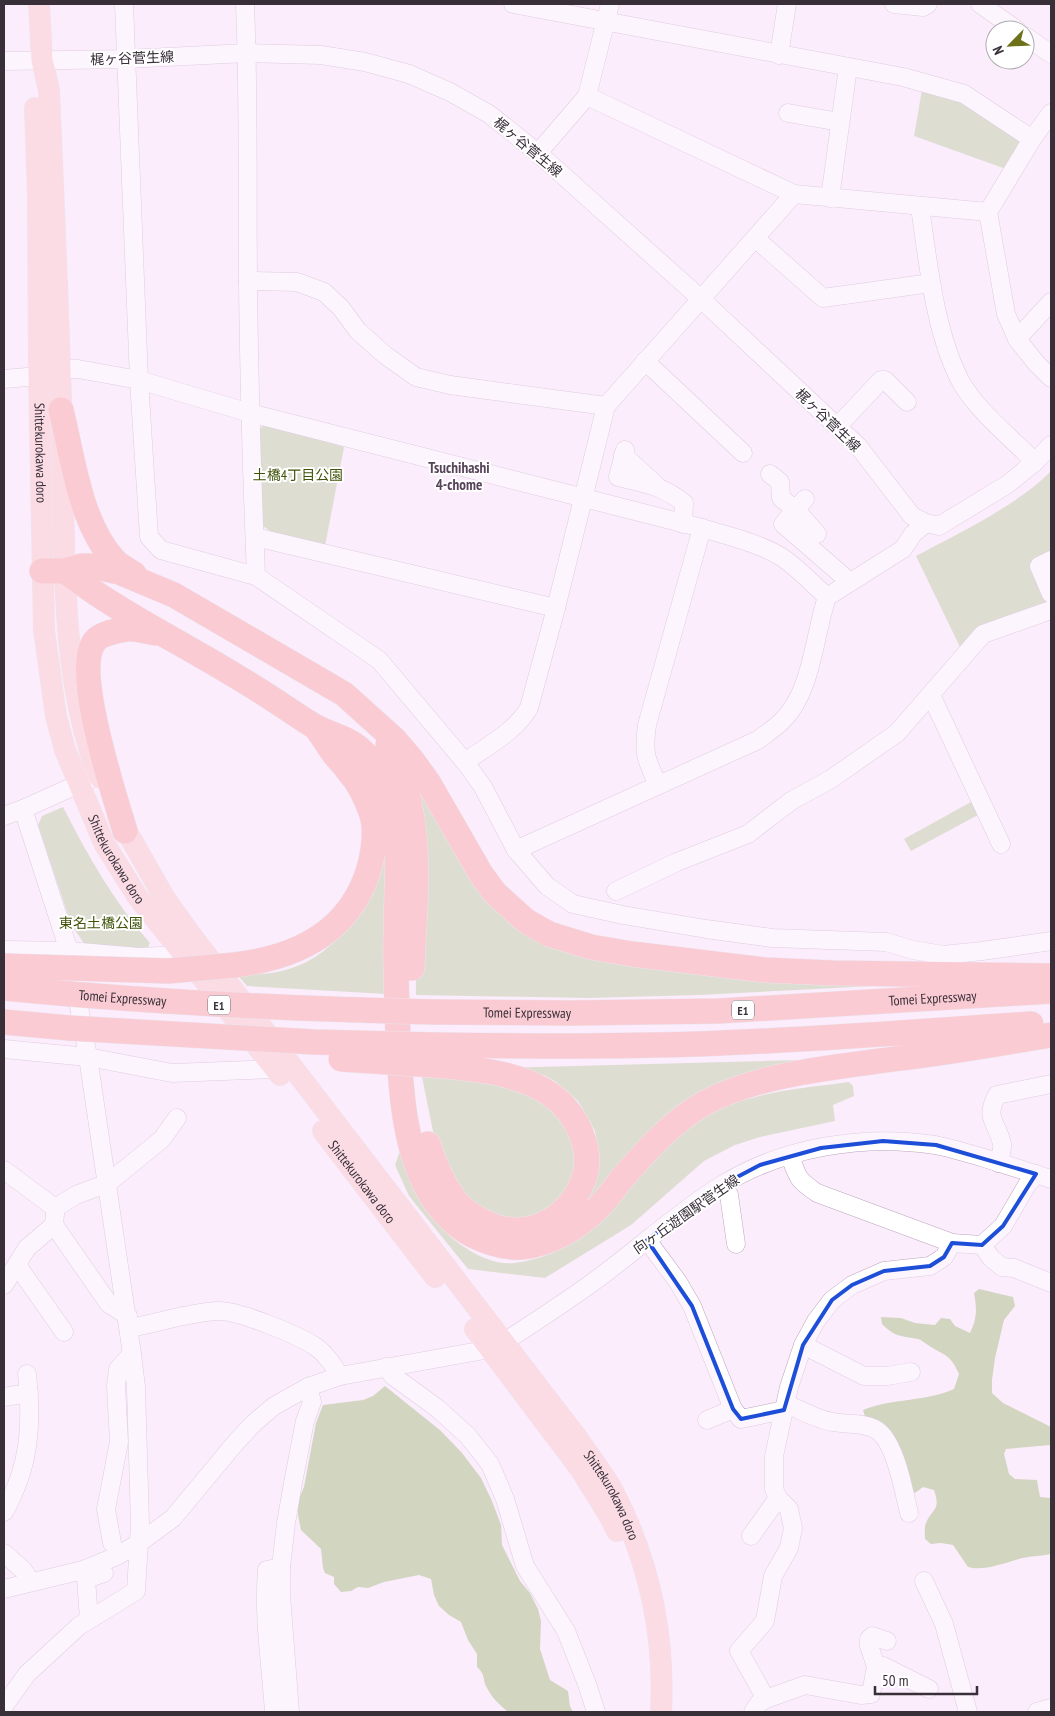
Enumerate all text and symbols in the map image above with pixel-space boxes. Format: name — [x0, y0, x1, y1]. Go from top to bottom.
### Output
north arrow — [985, 20, 1035, 70]
text: N — [988, 43, 1008, 57]
street label: 梶ヶ谷菅生線 — [90, 48, 174, 68]
street label: 梶ヶ谷菅生線 — [490, 113, 566, 181]
street label: 梶ヶ谷菅生線 — [792, 384, 864, 456]
street label: Shittekurokawa doro — [31, 403, 50, 503]
district label: Tsuchihashi 4-chome — [428, 458, 490, 494]
park label: 土橋4丁目公園 — [253, 466, 343, 484]
street label: Shittekurokawa doro — [84, 812, 149, 908]
park label: 東名土橋公園 — [59, 914, 143, 932]
street label: Tomei Expressway — [78, 986, 168, 1010]
street label: Tomei Expressway — [888, 986, 978, 1010]
road number: E1 — [208, 996, 230, 1014]
road number: E1 — [732, 1000, 754, 1020]
street label: Tomei Expressway — [483, 1003, 572, 1022]
street label: Shittekurokawa doro — [324, 1137, 400, 1227]
street label: 向ヶ丘遊園駅菅生線 — [629, 1170, 743, 1258]
street label: Shittekurokawa doro — [580, 1447, 643, 1543]
scale bar — [875, 1664, 978, 1696]
text: 50 m — [882, 1671, 908, 1690]

